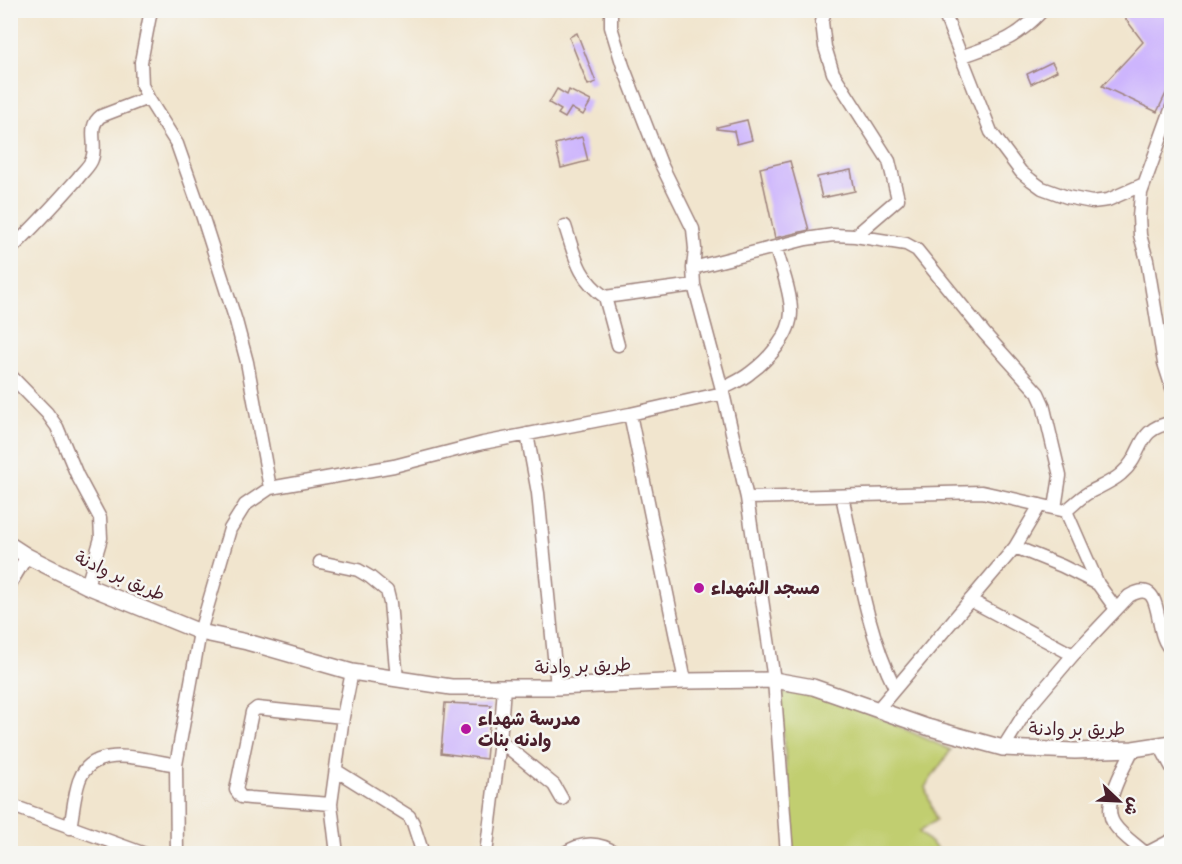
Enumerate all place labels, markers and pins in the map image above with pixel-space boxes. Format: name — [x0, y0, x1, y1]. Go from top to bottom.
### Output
place label: مسجد الشهداء — [711, 577, 820, 601]
marker: مسجد الشهداء — [692, 581, 706, 595]
place label: مدرسة شهداء وادنه بنات — [478, 708, 581, 753]
marker: مدرسة شهداء وادنه بنات — [459, 722, 473, 736]

